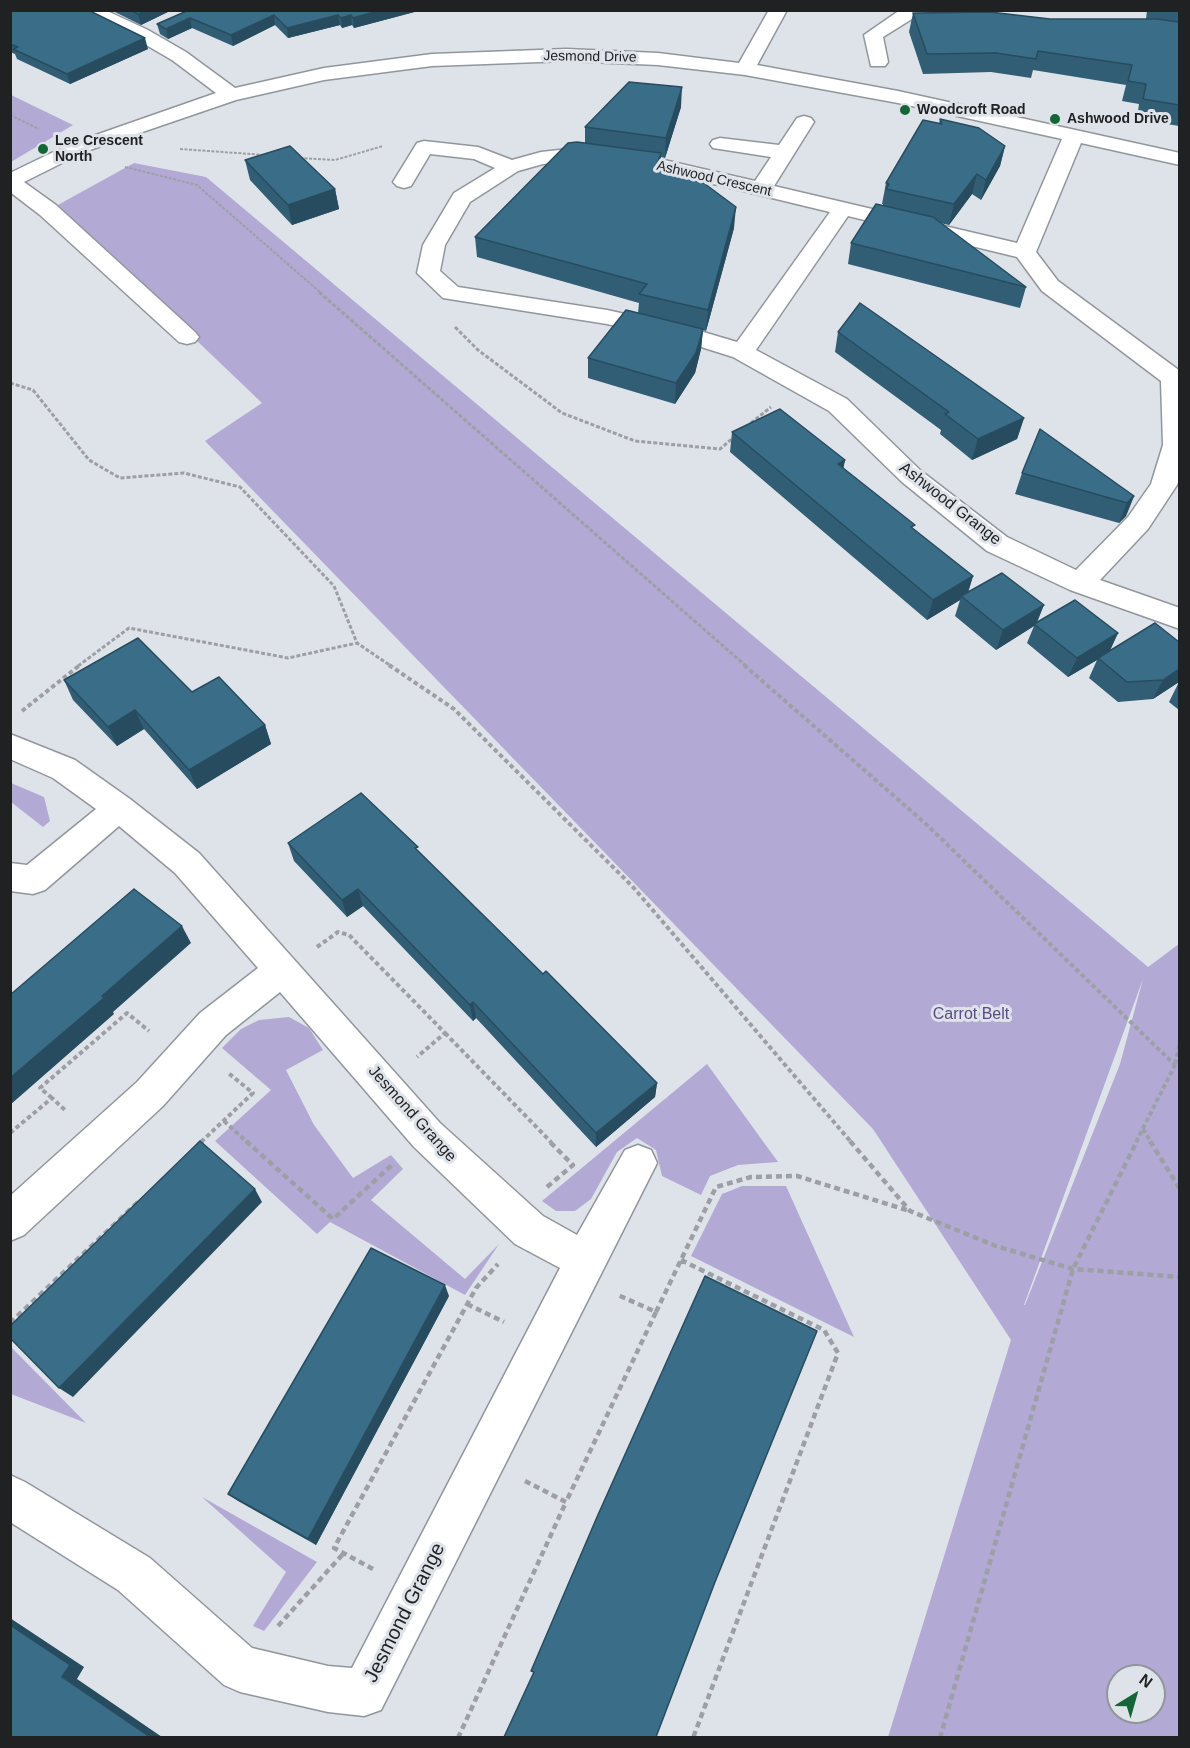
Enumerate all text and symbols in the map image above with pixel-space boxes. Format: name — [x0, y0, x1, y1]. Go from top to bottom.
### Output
street label: Jesmond Drive — [543, 48, 637, 66]
place label: Woodcroft Road — [917, 102, 1026, 118]
marker: Woodcroft Road — [898, 103, 912, 117]
place label: Ashwood Drive — [1067, 111, 1169, 127]
marker: Ashwood Drive — [1048, 112, 1062, 126]
place label: Lee Crescent North — [55, 133, 143, 166]
marker: Lee Crescent North — [36, 142, 50, 156]
street label: Ashwood Crescent — [655, 158, 773, 200]
street label: Ashwood Grange — [895, 458, 1005, 550]
park label: Carrot Belt — [933, 1005, 1009, 1025]
street label: Jesmond Grange — [364, 1062, 460, 1166]
street label: Jesmond Grange — [359, 1539, 451, 1687]
north arrow — [1106, 1664, 1166, 1724]
text: N — [1136, 1671, 1156, 1691]

